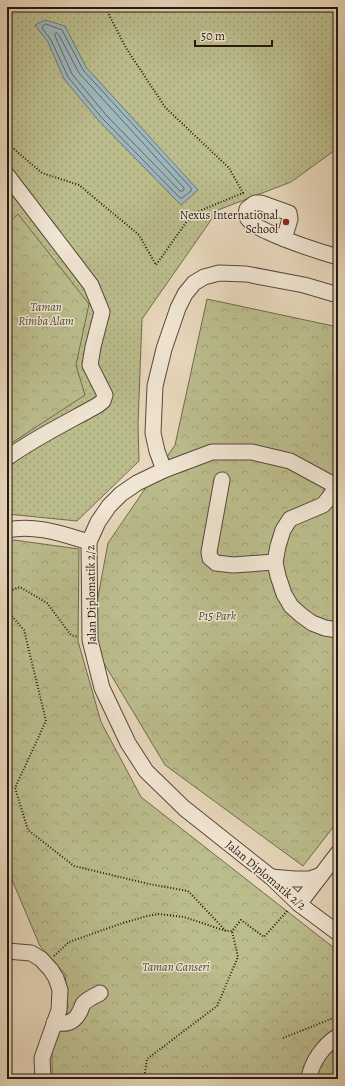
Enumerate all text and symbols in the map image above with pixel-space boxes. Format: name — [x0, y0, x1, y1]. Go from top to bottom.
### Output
scale bar — [195, 22, 272, 48]
text: 50 m — [201, 28, 225, 44]
place label: Nexus International School — [180, 207, 278, 237]
marker: Nexus International School — [281, 217, 291, 227]
park label: Taman Rimba Alam — [18, 299, 74, 329]
street label: Jalan Diplomatik 2/2 — [82, 544, 100, 645]
park label: P15 Park — [198, 608, 237, 624]
street label: Jalan Diplomatik 2/2 — [222, 837, 310, 914]
park label: Taman Canseri — [142, 959, 210, 975]

